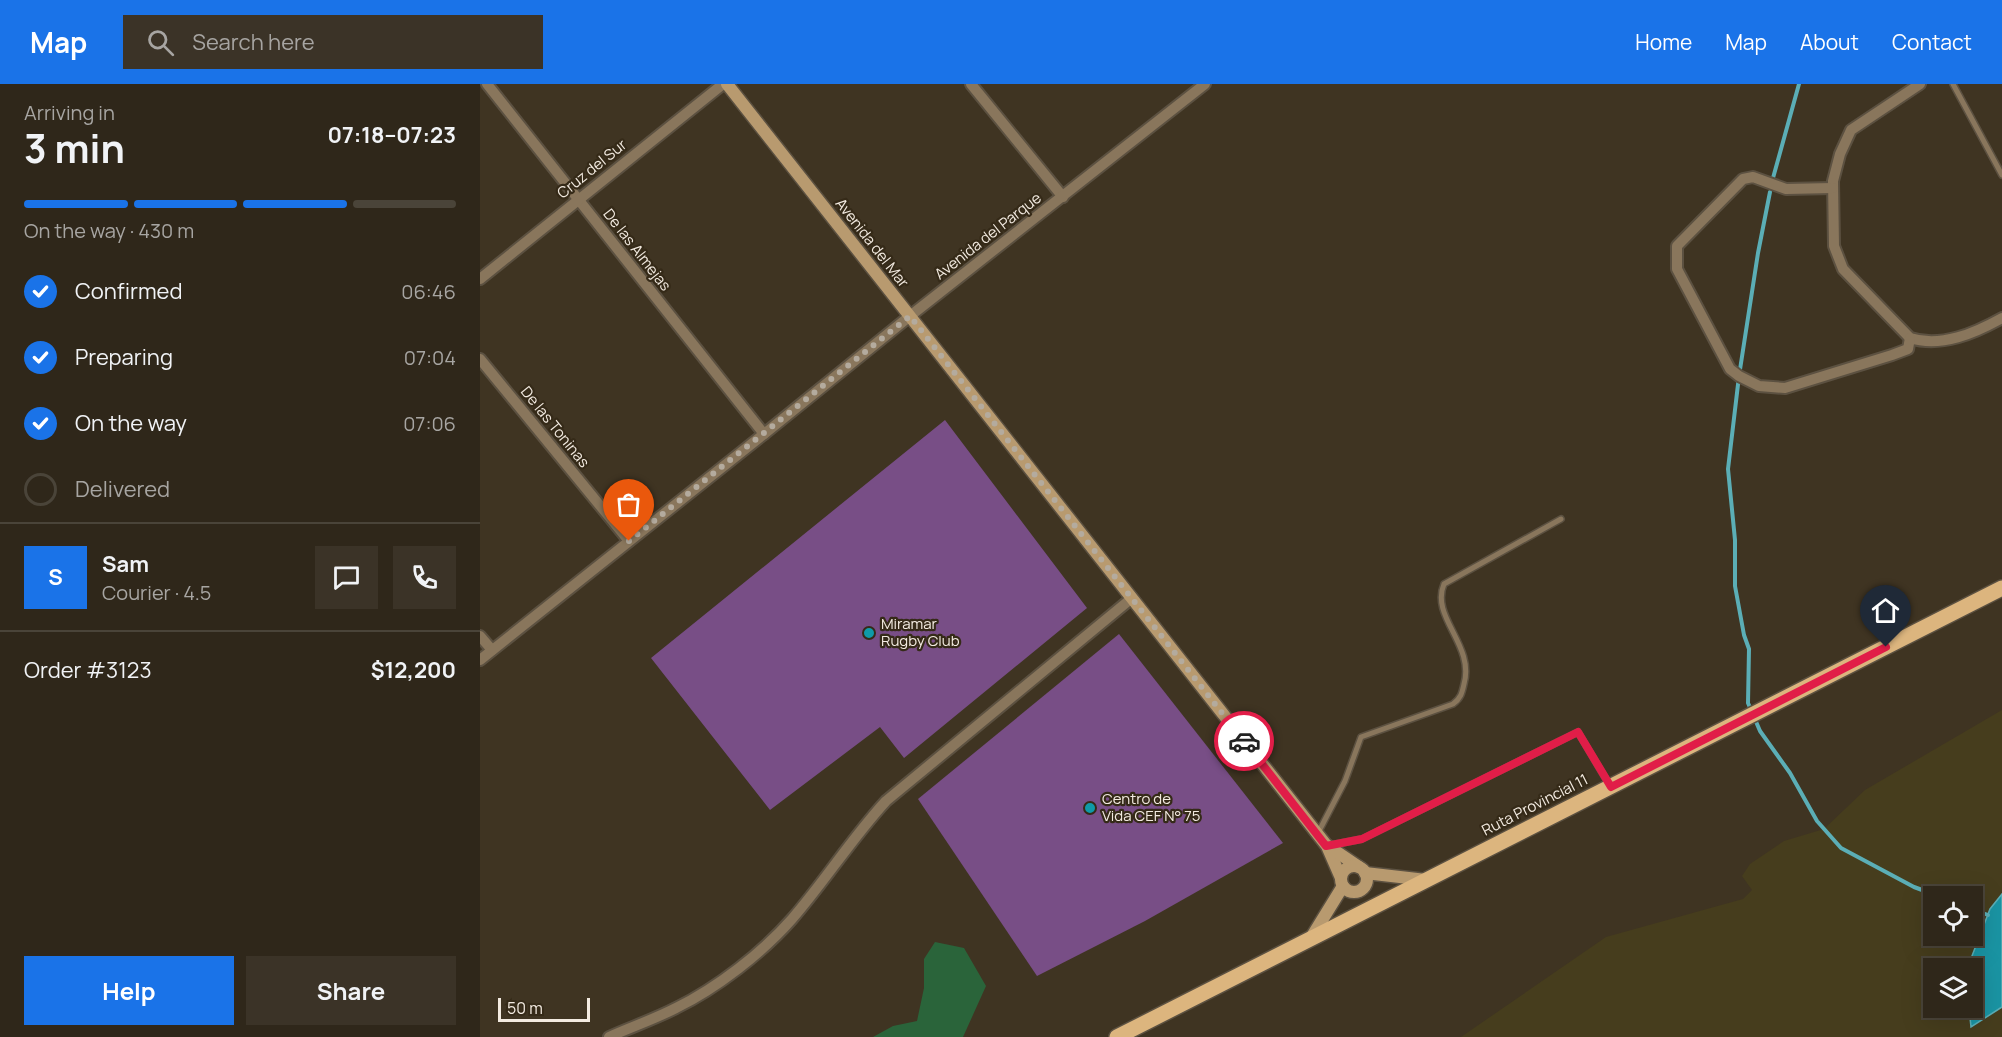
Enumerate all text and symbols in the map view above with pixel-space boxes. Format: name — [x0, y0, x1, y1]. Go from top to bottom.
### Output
search box — [123, 15, 543, 69]
text: Map — [30, 23, 87, 61]
icon: search — [144, 26, 177, 59]
text: Search here — [192, 27, 315, 57]
text: Home — [1635, 28, 1692, 56]
text: Map — [1725, 28, 1767, 56]
text: About — [1800, 28, 1859, 56]
text: Contact — [1892, 28, 1972, 56]
text: Arriving in — [24, 99, 115, 126]
text: 07:18–07:23 — [328, 120, 456, 150]
text: 3 min — [24, 121, 125, 175]
street label: Cruz del Sur — [553, 134, 631, 203]
street label: Avenida del Parque — [930, 187, 1046, 284]
street label: Avenida del Mar — [831, 194, 914, 292]
street label: De las Almejas — [599, 204, 676, 295]
text: On the way · 430 m — [24, 217, 194, 244]
icon: check — [24, 275, 57, 308]
text: Confirmed — [75, 276, 183, 306]
text: 06:46 — [401, 278, 456, 305]
icon: check — [24, 341, 57, 374]
text: Preparing — [75, 342, 173, 372]
text: 07:04 — [404, 344, 456, 371]
street label: De las Toninas — [516, 382, 595, 472]
icon: check — [24, 407, 57, 440]
text: On the way — [75, 408, 187, 438]
text: 07:06 — [403, 410, 456, 437]
text: Delivered — [75, 474, 170, 504]
pin — [603, 479, 654, 541]
icon: bag — [612, 488, 645, 521]
button: chat — [315, 546, 378, 609]
button: phone — [393, 546, 456, 609]
text: Sam — [102, 549, 149, 579]
text: S — [48, 562, 63, 592]
text: Courier · 4.5 — [102, 579, 211, 606]
pin — [1860, 585, 1911, 647]
icon: home — [1869, 594, 1902, 627]
place label: Miramar Rugby Club — [881, 613, 960, 651]
marker: Miramar Rugby Club — [862, 626, 876, 640]
text: Order #3123 — [24, 655, 152, 685]
text: $12,200 — [371, 655, 456, 685]
courier — [1214, 711, 1274, 771]
icon: car — [1228, 725, 1261, 758]
street label: Ruta Provincial 11 — [1478, 769, 1592, 840]
place label: Centro de Vida CEF N° 75 — [1102, 788, 1201, 826]
marker: Centro de Vida CEF N° 75 — [1083, 801, 1097, 815]
map controls — [1923, 886, 1983, 1018]
button: locate — [1923, 886, 1983, 946]
button: Help — [24, 956, 234, 1025]
button: Share — [246, 956, 456, 1025]
button: layers — [1923, 958, 1983, 1018]
scale bar — [498, 995, 590, 1022]
text: 50 m — [507, 997, 543, 1019]

